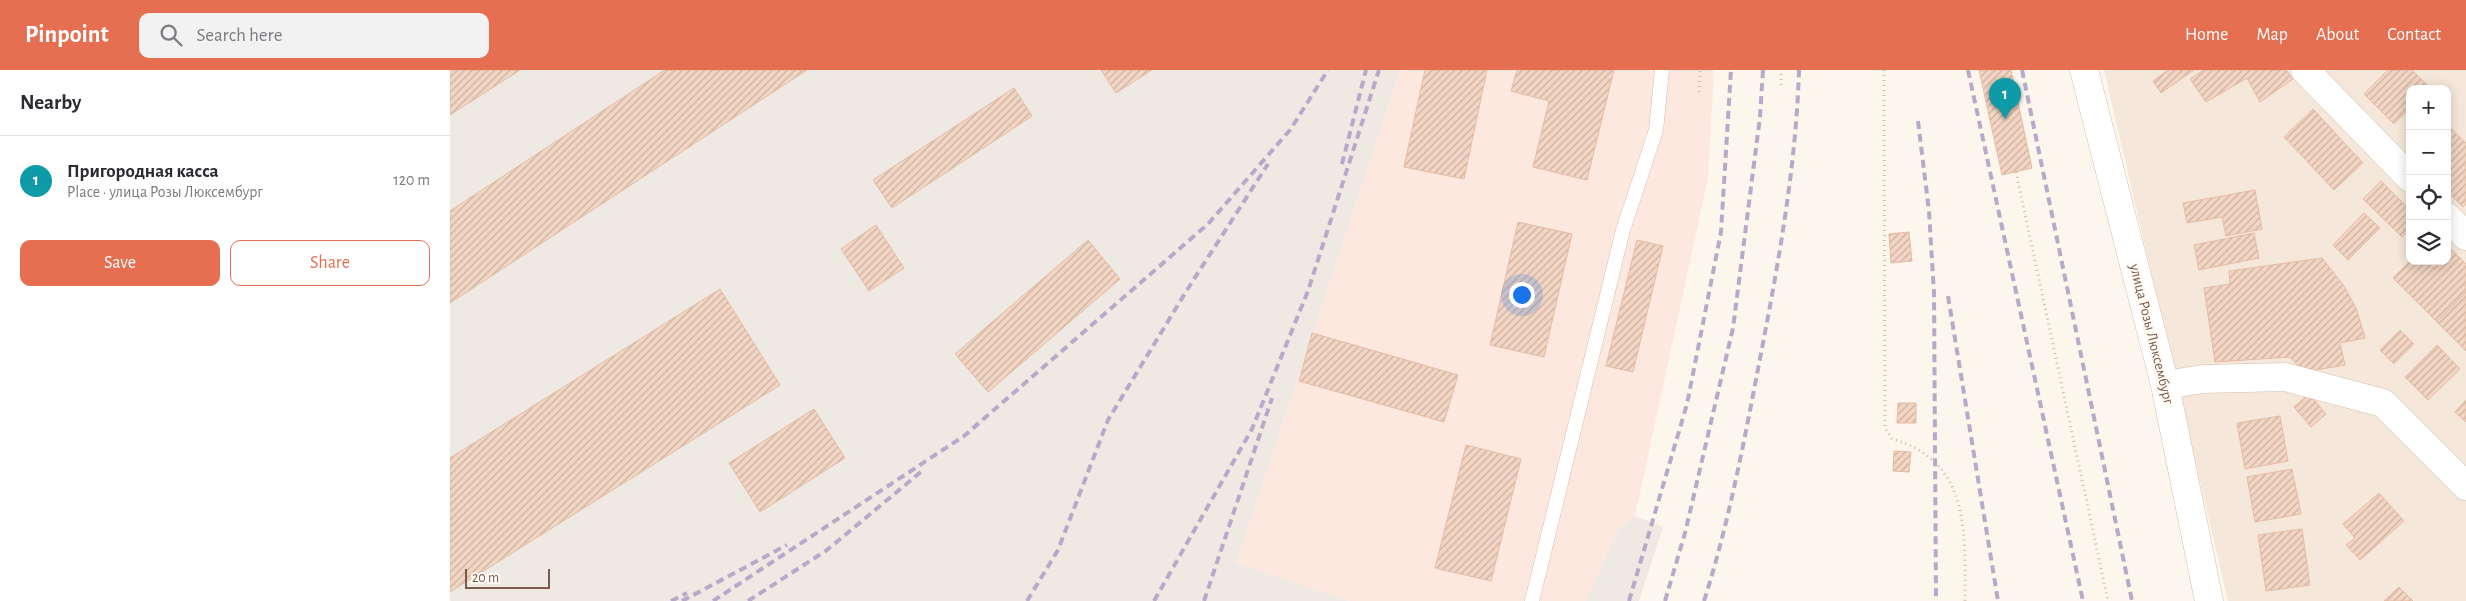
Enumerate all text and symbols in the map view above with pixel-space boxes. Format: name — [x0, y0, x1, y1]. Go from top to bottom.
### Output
search box — [139, 13, 489, 58]
icon: search — [157, 21, 185, 49]
text: Pinpoint — [25, 23, 109, 47]
text: Search here — [197, 26, 283, 45]
text: Home — [2185, 26, 2228, 44]
text: Map — [2256, 26, 2288, 44]
text: About — [2316, 26, 2359, 44]
text: Contact — [2387, 26, 2441, 44]
pin: 1 — [1989, 78, 2021, 119]
map controls — [2406, 85, 2451, 265]
button: + — [2406, 85, 2451, 130]
text: Nearby — [20, 92, 81, 113]
button: − — [2406, 130, 2451, 175]
text: Пригородная касса — [67, 162, 219, 181]
text: 1 — [33, 172, 39, 188]
text: 120 m — [393, 172, 430, 188]
button: locate — [2406, 175, 2451, 220]
text: Place · улица Розы Люксембург — [67, 184, 263, 200]
button: layers — [2406, 220, 2451, 265]
button: Save — [20, 240, 220, 286]
button: Share — [230, 240, 430, 286]
street label: улица Розы Люксембург — [2127, 261, 2176, 407]
your location — [1509, 282, 1535, 308]
scale bar — [465, 566, 550, 589]
text: 20 m — [472, 571, 499, 585]

